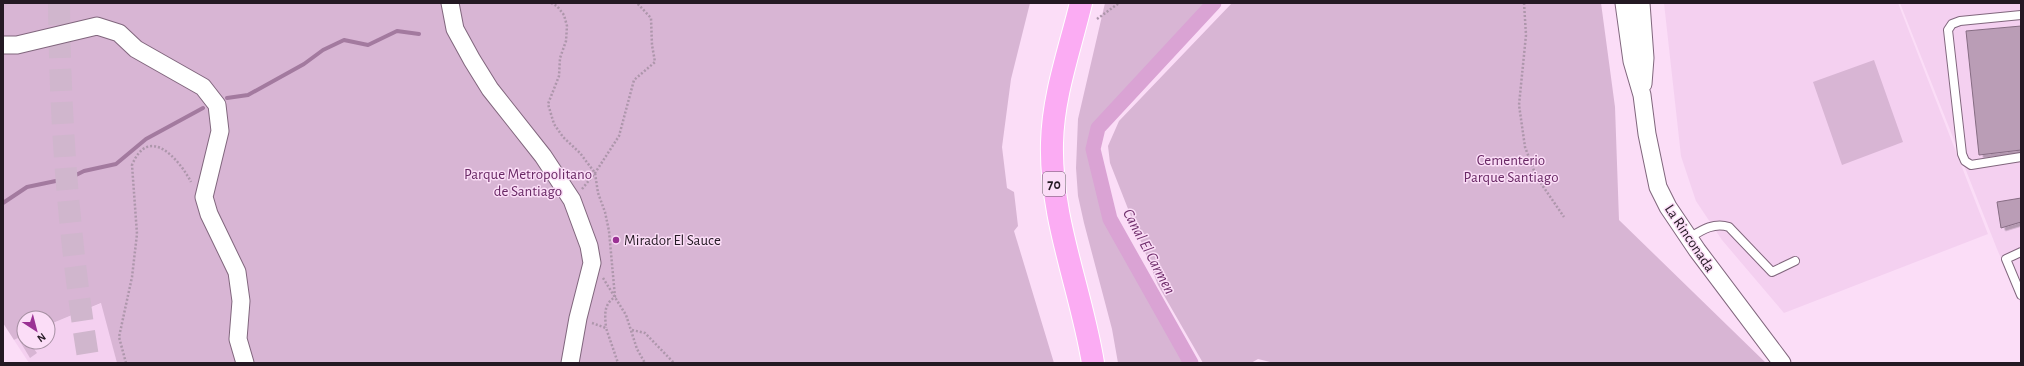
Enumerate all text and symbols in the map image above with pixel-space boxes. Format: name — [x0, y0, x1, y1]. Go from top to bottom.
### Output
park label: Cementerio Parque Santiago — [1463, 153, 1559, 185]
park label: Parque Metropolitano de Santiago — [464, 167, 592, 199]
road number: 70 — [1043, 172, 1065, 196]
street label: La Rinconada — [1662, 202, 1718, 275]
water label: Canal El Carmen — [1120, 206, 1178, 297]
place label: Mirador El Sauce — [624, 233, 721, 248]
marker: Mirador El Sauce — [611, 235, 621, 245]
north arrow — [16, 310, 56, 350]
text: N — [35, 331, 48, 344]

